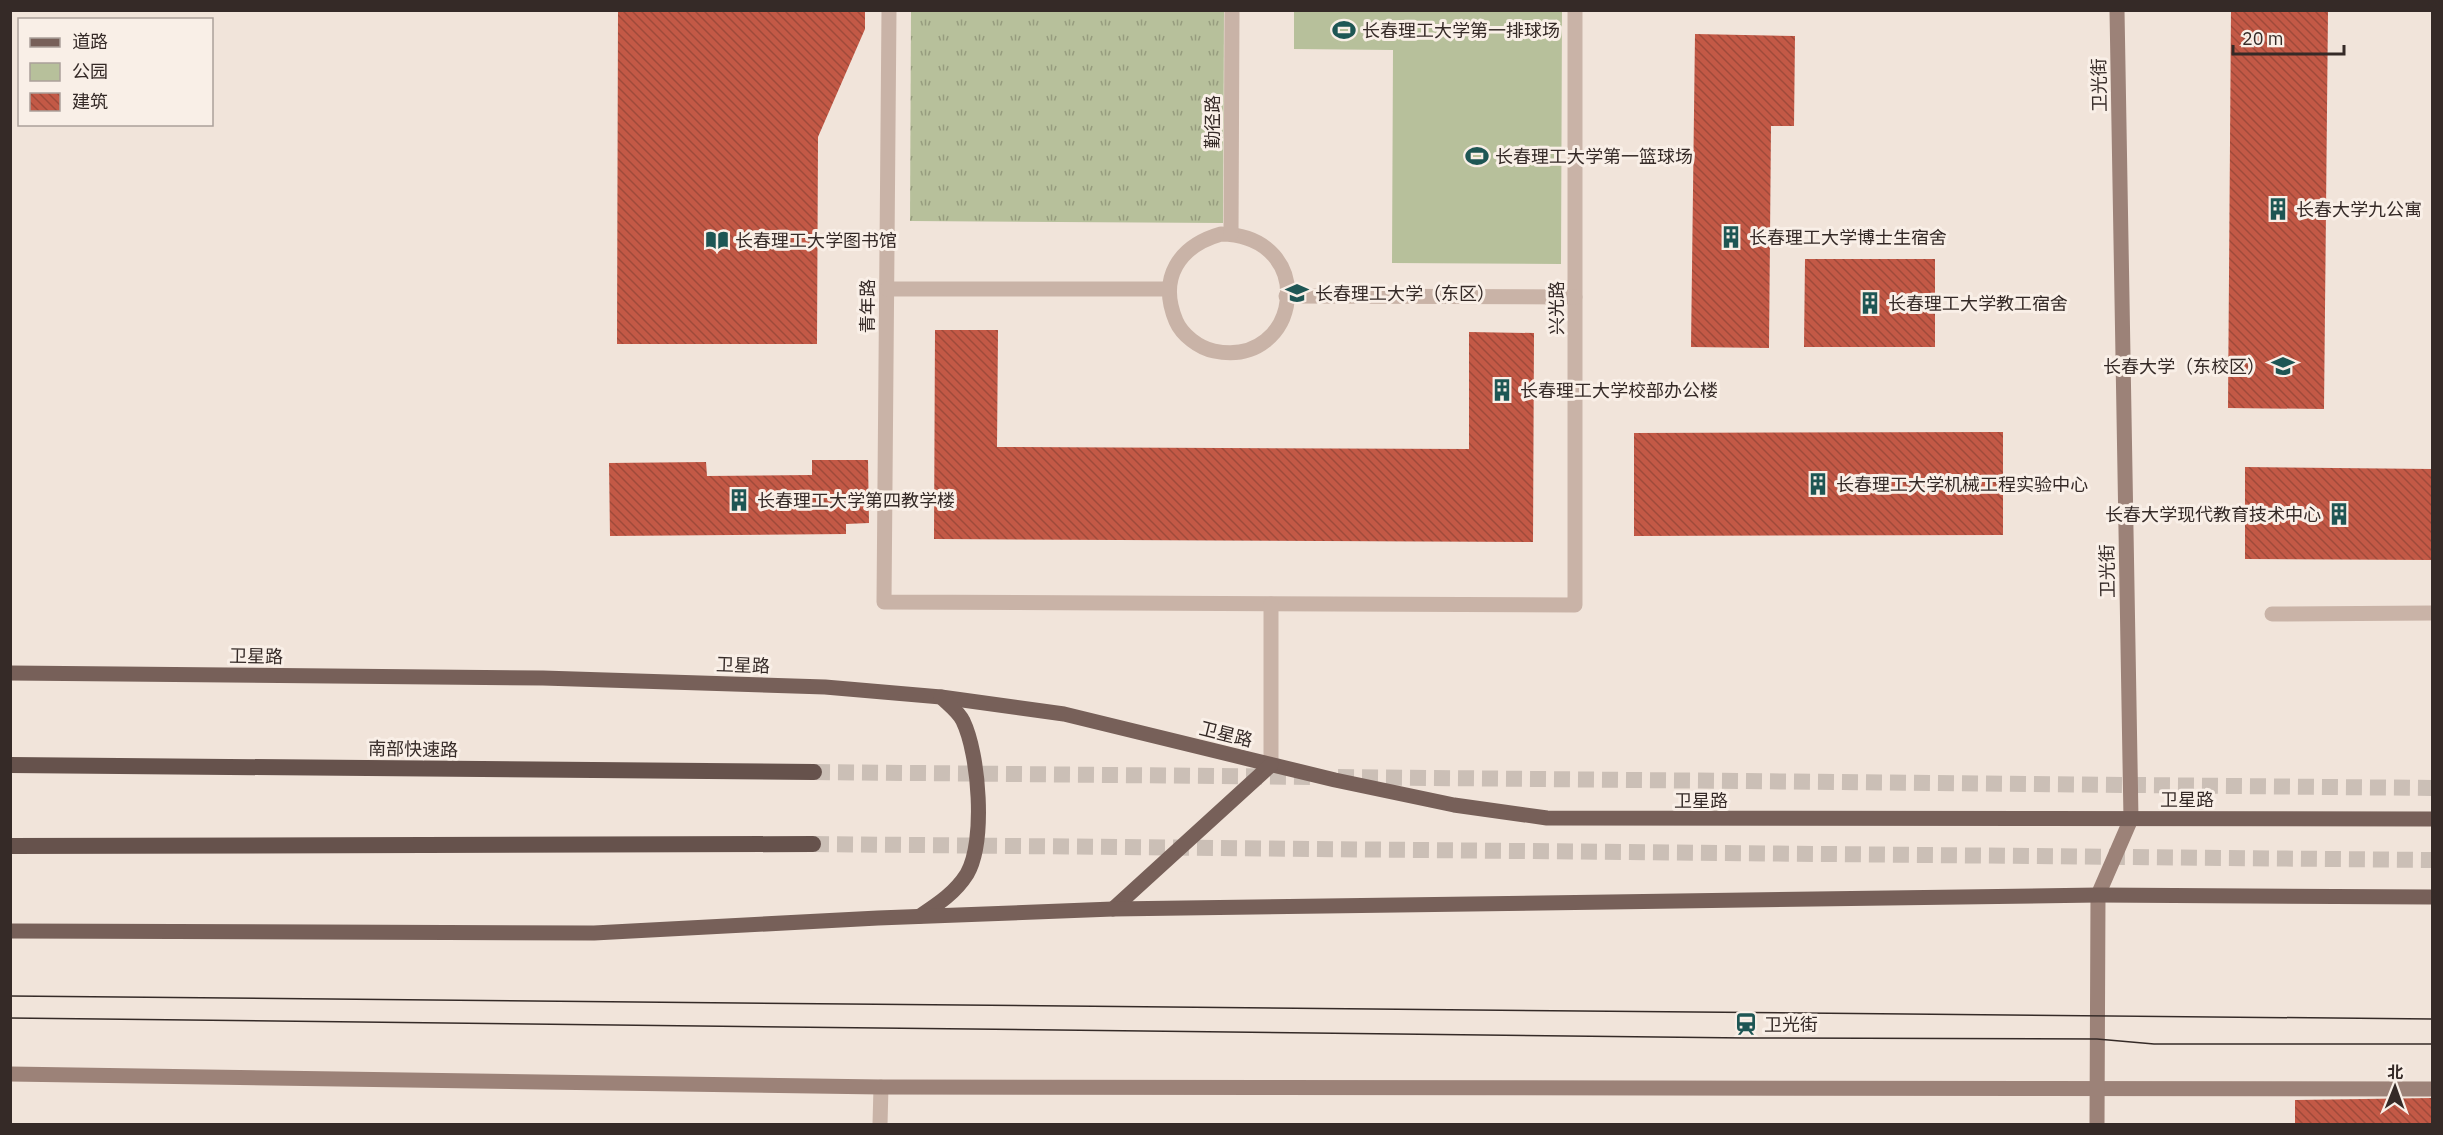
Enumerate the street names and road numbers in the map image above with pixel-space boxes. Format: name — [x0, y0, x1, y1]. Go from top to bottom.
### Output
street label: 卫光街 — [2087, 58, 2111, 112]
street label: 勤径路 — [1201, 95, 1224, 149]
street label: 青年路 — [856, 279, 879, 333]
street label: 兴光路 — [1545, 281, 1568, 335]
street label: 卫光街 — [2095, 544, 2119, 598]
street label: 卫星路 — [229, 644, 283, 668]
street label: 卫星路 — [716, 653, 770, 677]
street label: 卫星路 — [1197, 716, 1255, 752]
street label: 南部快速路 — [368, 737, 458, 761]
street label: 卫星路 — [2160, 788, 2214, 811]
street label: 卫星路 — [1674, 789, 1728, 812]

